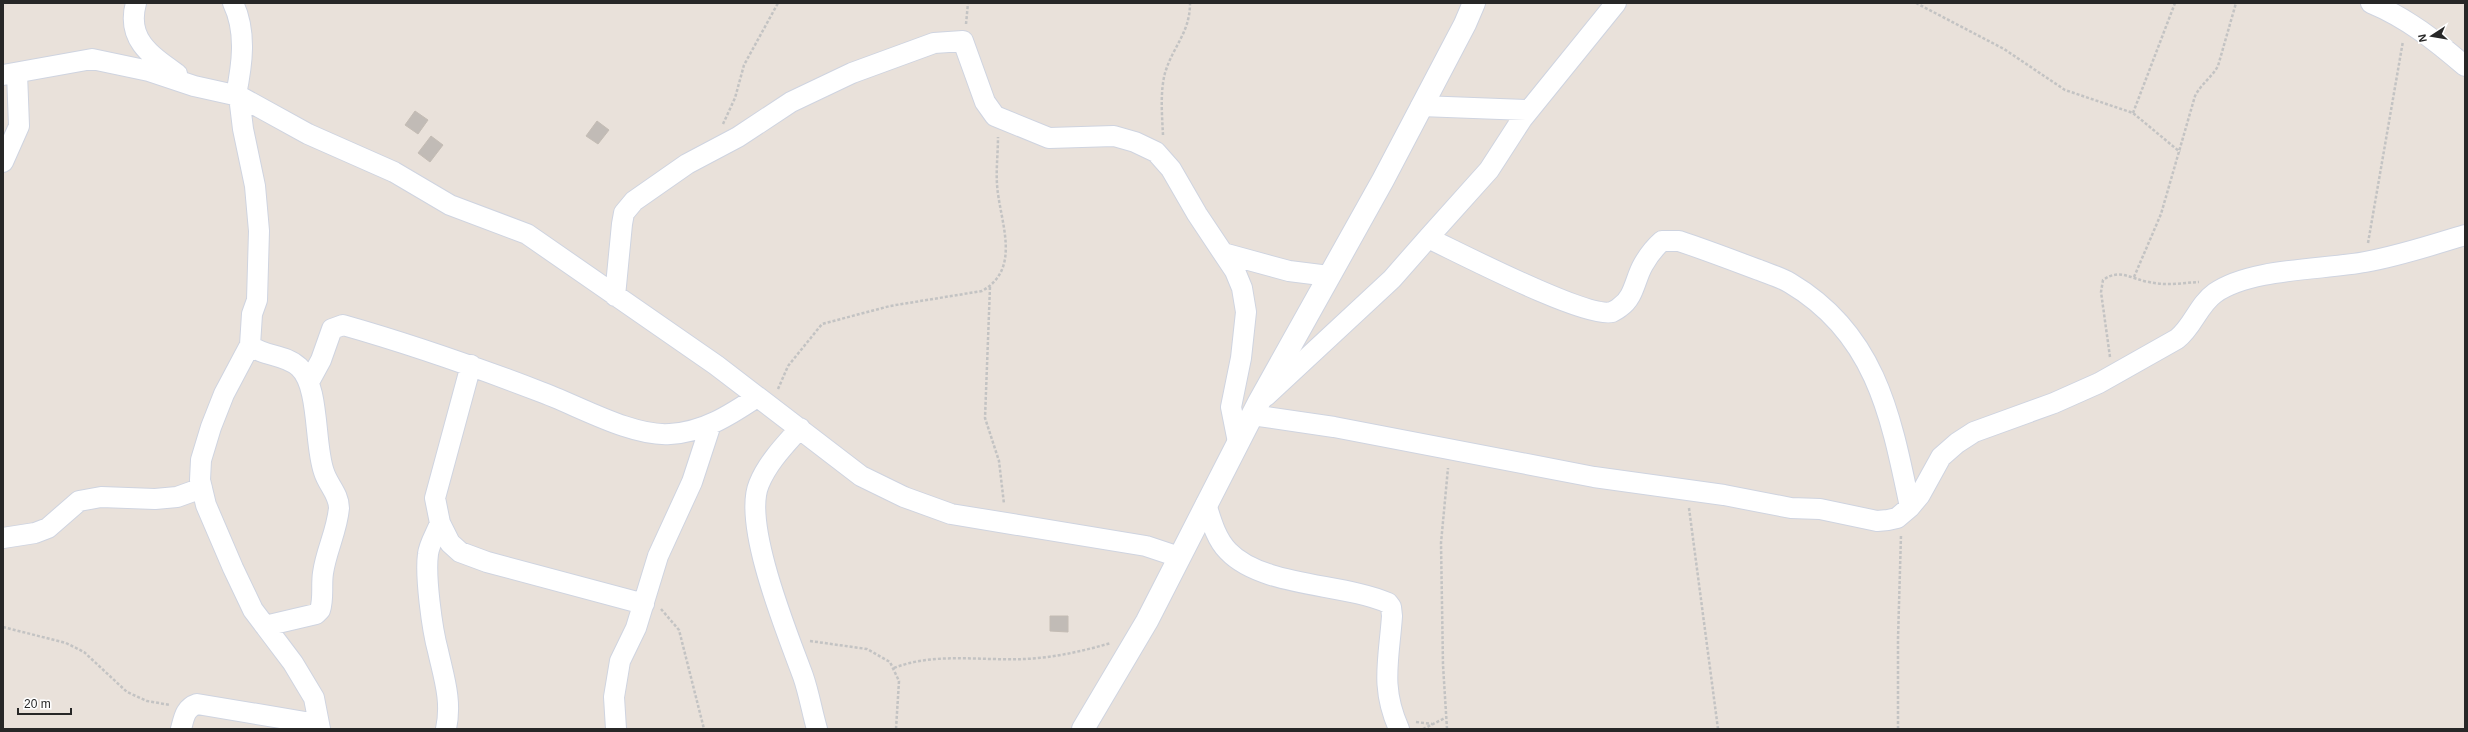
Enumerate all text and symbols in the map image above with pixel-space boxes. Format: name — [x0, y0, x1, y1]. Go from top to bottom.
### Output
north arrow — [2412, 16, 2452, 56]
text: N — [2416, 33, 2429, 43]
scale bar — [18, 690, 71, 716]
text: 20 m — [24, 697, 51, 711]

